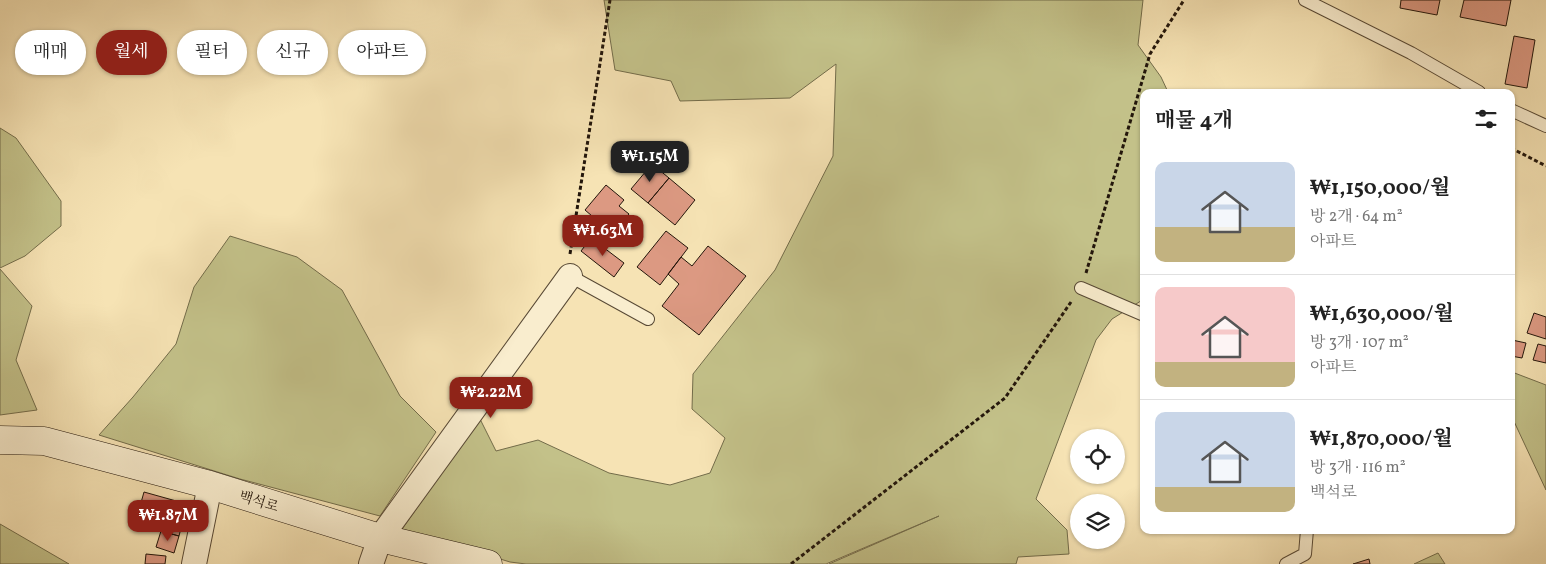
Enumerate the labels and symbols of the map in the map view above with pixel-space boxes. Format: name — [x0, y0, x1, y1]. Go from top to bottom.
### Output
pin: ₩1.15M — [609, 140, 691, 183]
pin: ₩1.63M — [562, 214, 644, 257]
pin: ₩2.22M — [450, 376, 532, 419]
street label: 백석로 — [236, 487, 281, 518]
pin: ₩1.87M — [127, 500, 209, 542]

